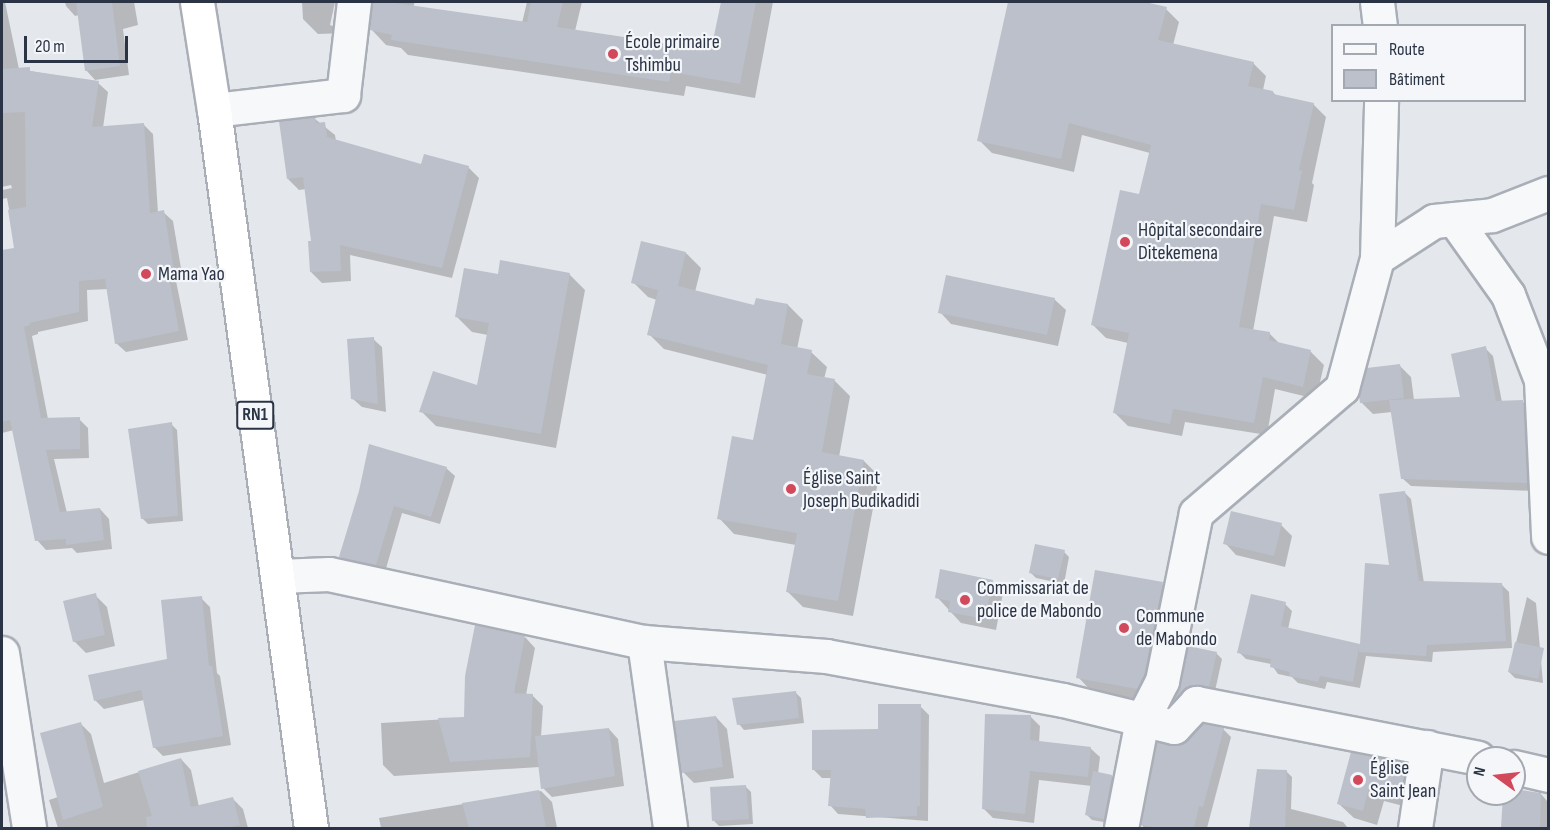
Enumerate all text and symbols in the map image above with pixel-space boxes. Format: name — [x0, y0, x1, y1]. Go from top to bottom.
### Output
scale bar — [27, 24, 130, 62]
legend — [1331, 24, 1526, 102]
place label: École primaire Tshimbu — [625, 30, 720, 77]
text: 20 m — [35, 36, 65, 57]
text: Route — [1389, 39, 1425, 60]
marker: École primaire Tshimbu — [606, 47, 620, 61]
text: Bâtiment — [1389, 69, 1445, 90]
place label: Hôpital secondaire Ditekemena — [1138, 219, 1262, 266]
marker: Hôpital secondaire Ditekemena — [1116, 233, 1134, 251]
place label: Mama Yao — [158, 262, 225, 286]
marker: Mama Yao — [139, 267, 153, 281]
road number: RN1 — [236, 400, 274, 430]
place label: Église Saint Joseph Budikadidi — [803, 466, 919, 513]
marker: Église Saint Joseph Budikadidi — [784, 482, 798, 496]
place label: Commissariat de police de Mabondo — [977, 576, 1102, 623]
marker: Commissariat de police de Mabondo — [958, 593, 972, 607]
place label: Commune de Mabondo — [1136, 604, 1217, 651]
marker: Commune de Mabondo — [1117, 621, 1131, 635]
north arrow — [1466, 746, 1526, 806]
place label: Église Saint Jean — [1370, 756, 1436, 803]
text: N — [1470, 765, 1490, 778]
marker: Église Saint Jean — [1351, 773, 1365, 787]

